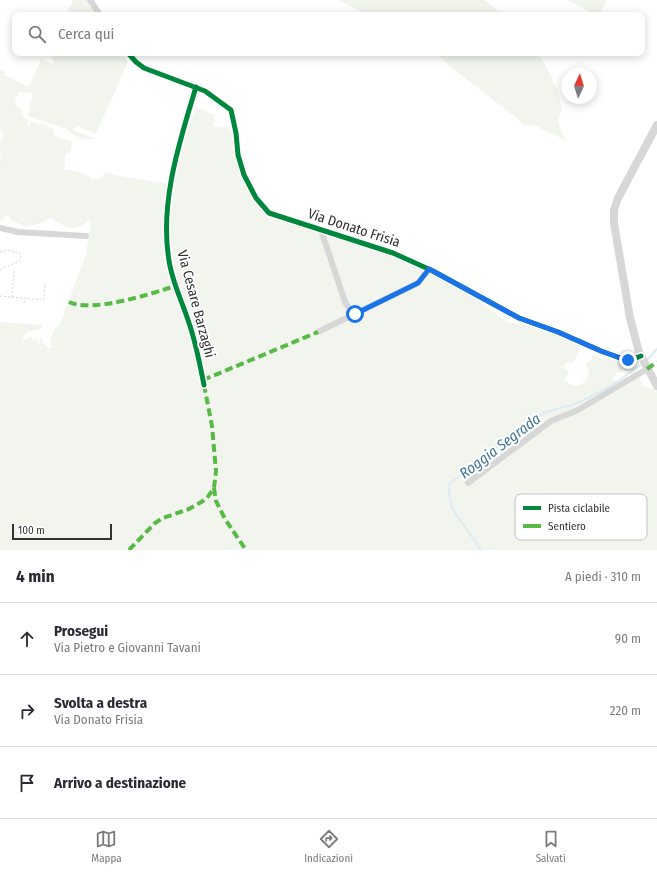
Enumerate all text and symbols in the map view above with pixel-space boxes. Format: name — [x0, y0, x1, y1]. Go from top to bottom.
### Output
search box — [12, 12, 645, 56]
icon: search — [26, 23, 48, 45]
text: Cerca qui — [58, 25, 114, 43]
north arrow — [561, 68, 597, 104]
street label: Via Donato Frisia — [306, 205, 402, 251]
street label: Via Cesare Barzaghi — [173, 248, 219, 360]
route start — [346, 305, 364, 323]
route end — [619, 351, 637, 369]
water label: Roggia Segrada — [456, 409, 544, 482]
legend — [515, 494, 647, 540]
text: Pista ciclabile — [548, 502, 610, 515]
text: Sentiero — [548, 520, 586, 533]
scale bar — [12, 522, 112, 541]
text: 100 m — [18, 524, 45, 537]
text: 4 min — [16, 566, 55, 587]
text: A piedi · 310 m — [565, 569, 641, 584]
text: Prosegui — [54, 622, 108, 640]
icon: ahead — [16, 628, 38, 650]
text: 90 m — [615, 631, 641, 646]
text: Via Pietro e Giovanni Tavani — [54, 640, 201, 655]
text: Svolta a destra — [54, 694, 147, 712]
icon: right — [16, 700, 38, 722]
text: 220 m — [610, 703, 641, 718]
text: Via Donato Frisia — [54, 712, 143, 727]
icon: arrive — [16, 772, 38, 794]
text: Arrivo a destinazione — [54, 774, 186, 792]
tab: Mappa — [91, 828, 122, 865]
tab: Indicazioni — [304, 828, 353, 865]
tab: Salvati — [536, 828, 566, 865]

